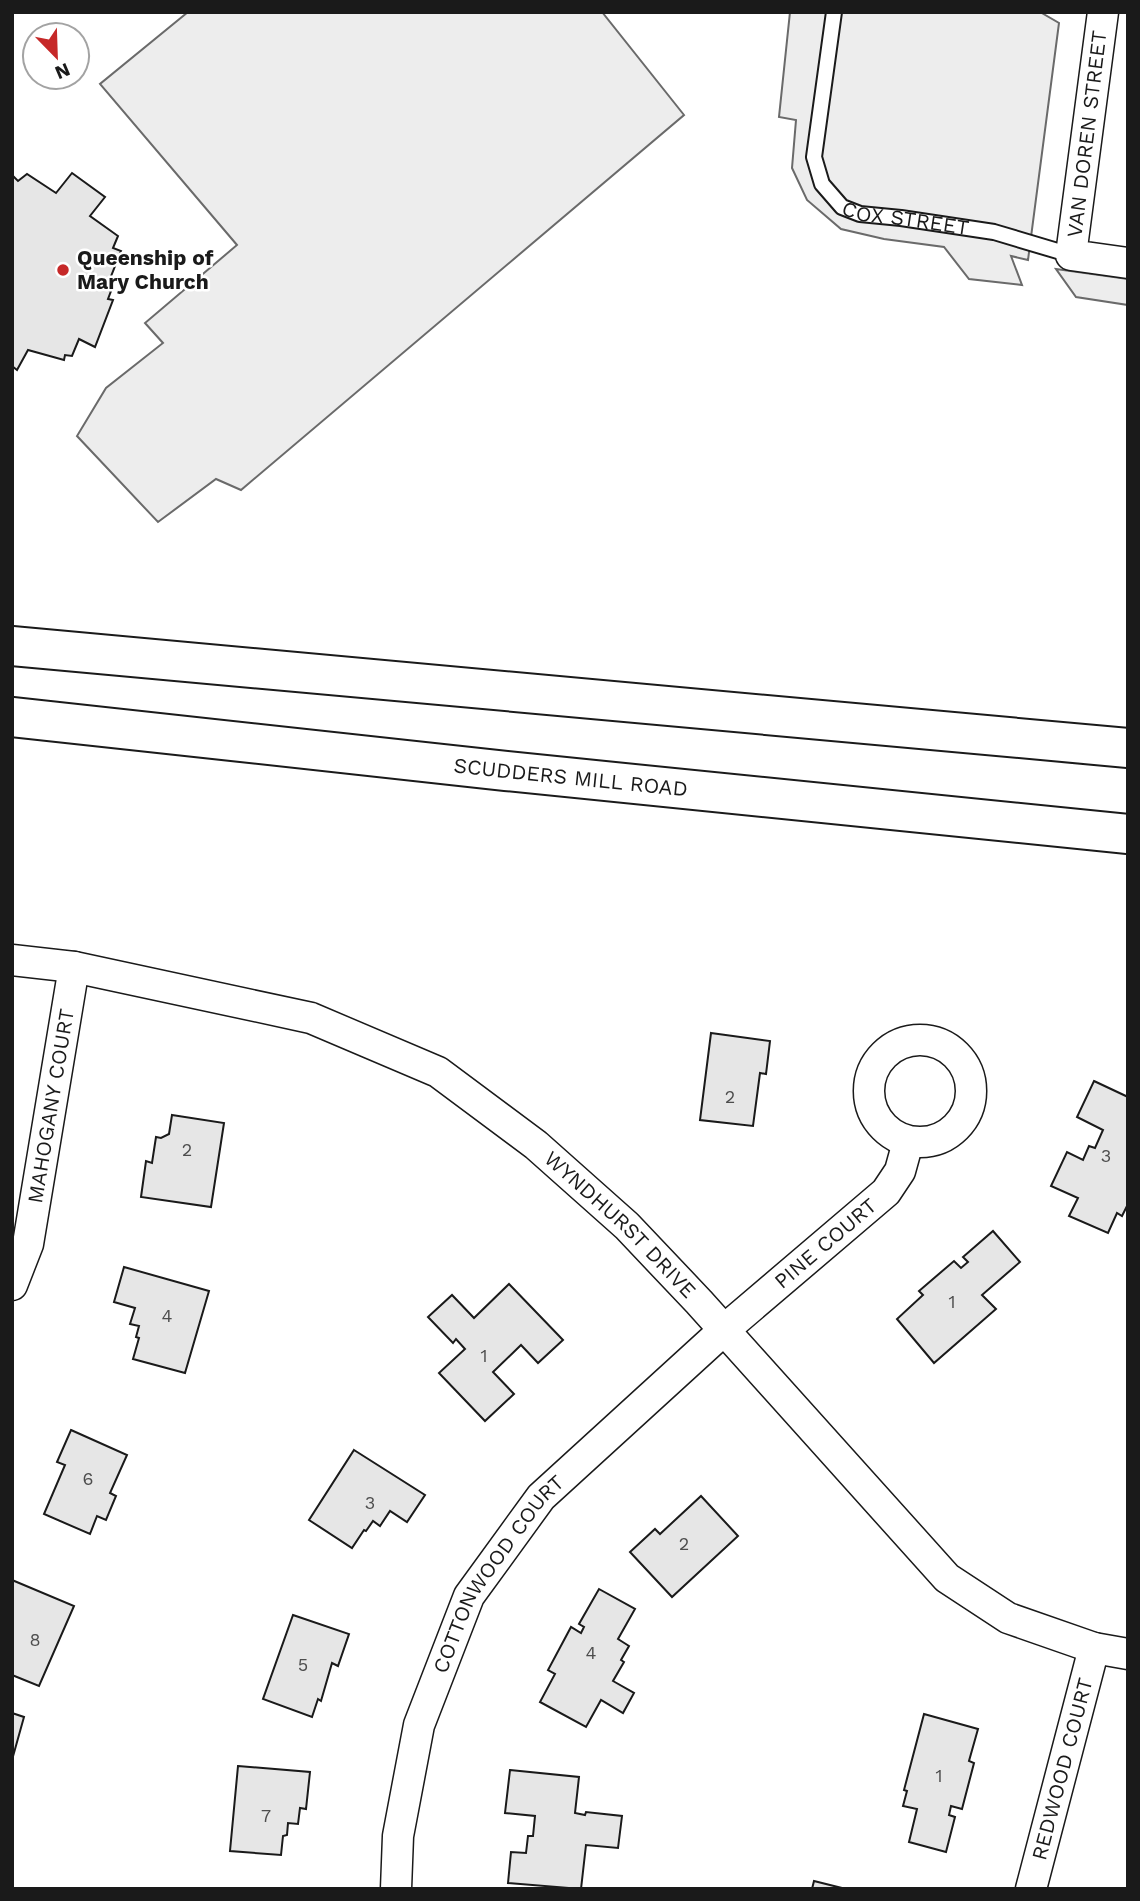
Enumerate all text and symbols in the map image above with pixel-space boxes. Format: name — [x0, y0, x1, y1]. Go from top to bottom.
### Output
north arrow — [21, 21, 91, 91]
street label: VAN DOREN STREET — [1061, 29, 1112, 239]
text: N — [51, 58, 73, 85]
street label: COX STREET — [838, 195, 971, 240]
place label: Queenship of Mary Church — [77, 245, 214, 294]
marker: Queenship of Mary Church — [55, 262, 71, 278]
street label: SCUDDERS MILL ROAD — [453, 752, 689, 801]
street label: MAHOGANY COURT — [22, 1006, 79, 1205]
house number: 2 — [725, 1086, 735, 1107]
house number: 2 — [182, 1139, 192, 1160]
house number: 3 — [1101, 1145, 1111, 1166]
street label: WYNDHURST DRIVE — [540, 1146, 702, 1303]
street label: PINE COURT — [769, 1192, 882, 1294]
house number: 1 — [948, 1291, 956, 1312]
house number: 4 — [162, 1305, 173, 1326]
house number: 1 — [480, 1345, 488, 1366]
house number: 6 — [83, 1468, 93, 1489]
street label: COTTONWOOD COURT — [427, 1469, 569, 1677]
house number: 3 — [365, 1492, 375, 1513]
house number: 2 — [679, 1533, 689, 1554]
house number: 8 — [29, 1629, 41, 1650]
house number: 4 — [586, 1642, 597, 1663]
house number: 5 — [298, 1654, 308, 1675]
street label: REDWOOD COURT — [1026, 1675, 1098, 1863]
house number: 1 — [935, 1765, 943, 1786]
house number: 7 — [261, 1805, 271, 1826]

